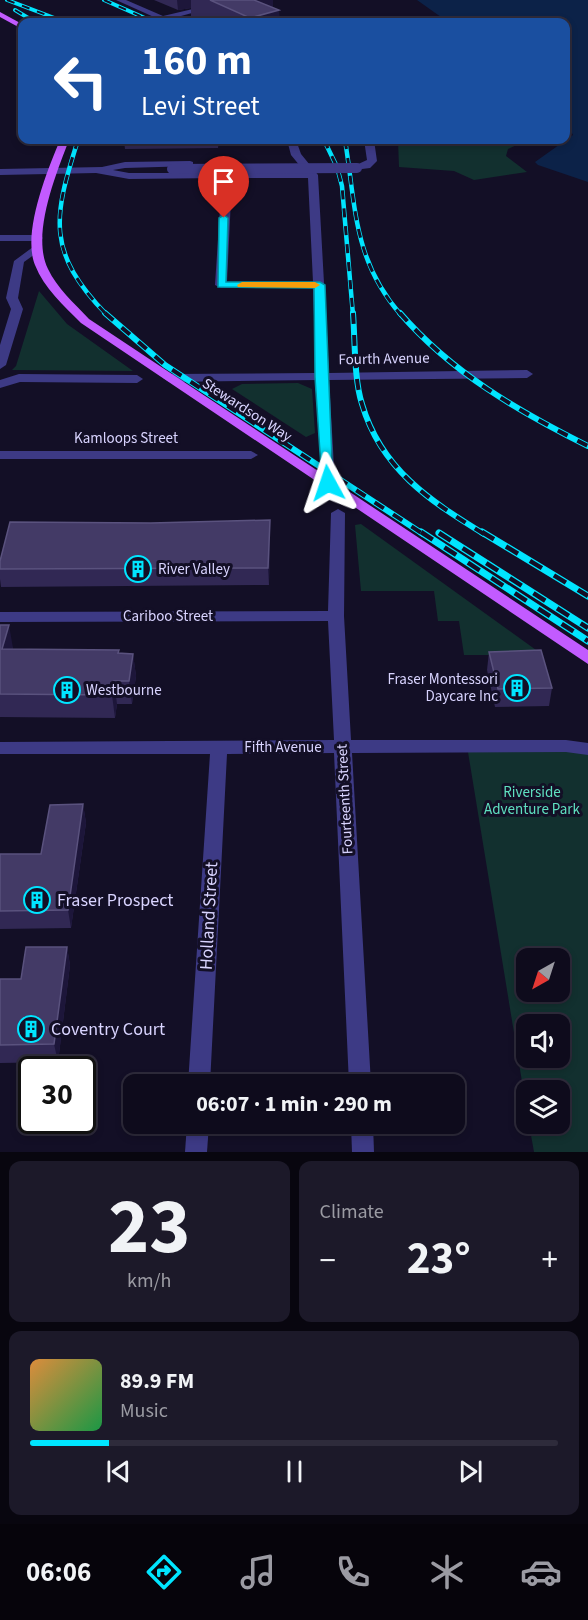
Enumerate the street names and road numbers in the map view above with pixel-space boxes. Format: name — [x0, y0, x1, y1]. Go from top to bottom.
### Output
street label: Fourth Avenue — [338, 348, 430, 370]
street label: Stewardson Way — [198, 373, 296, 447]
street label: Kamloops Street — [74, 428, 178, 449]
street label: Cariboo Street — [123, 606, 213, 627]
street label: Fifth Avenue — [244, 737, 322, 758]
street label: Fourteenth Street — [332, 743, 358, 855]
street label: Holland Street — [194, 861, 224, 971]

